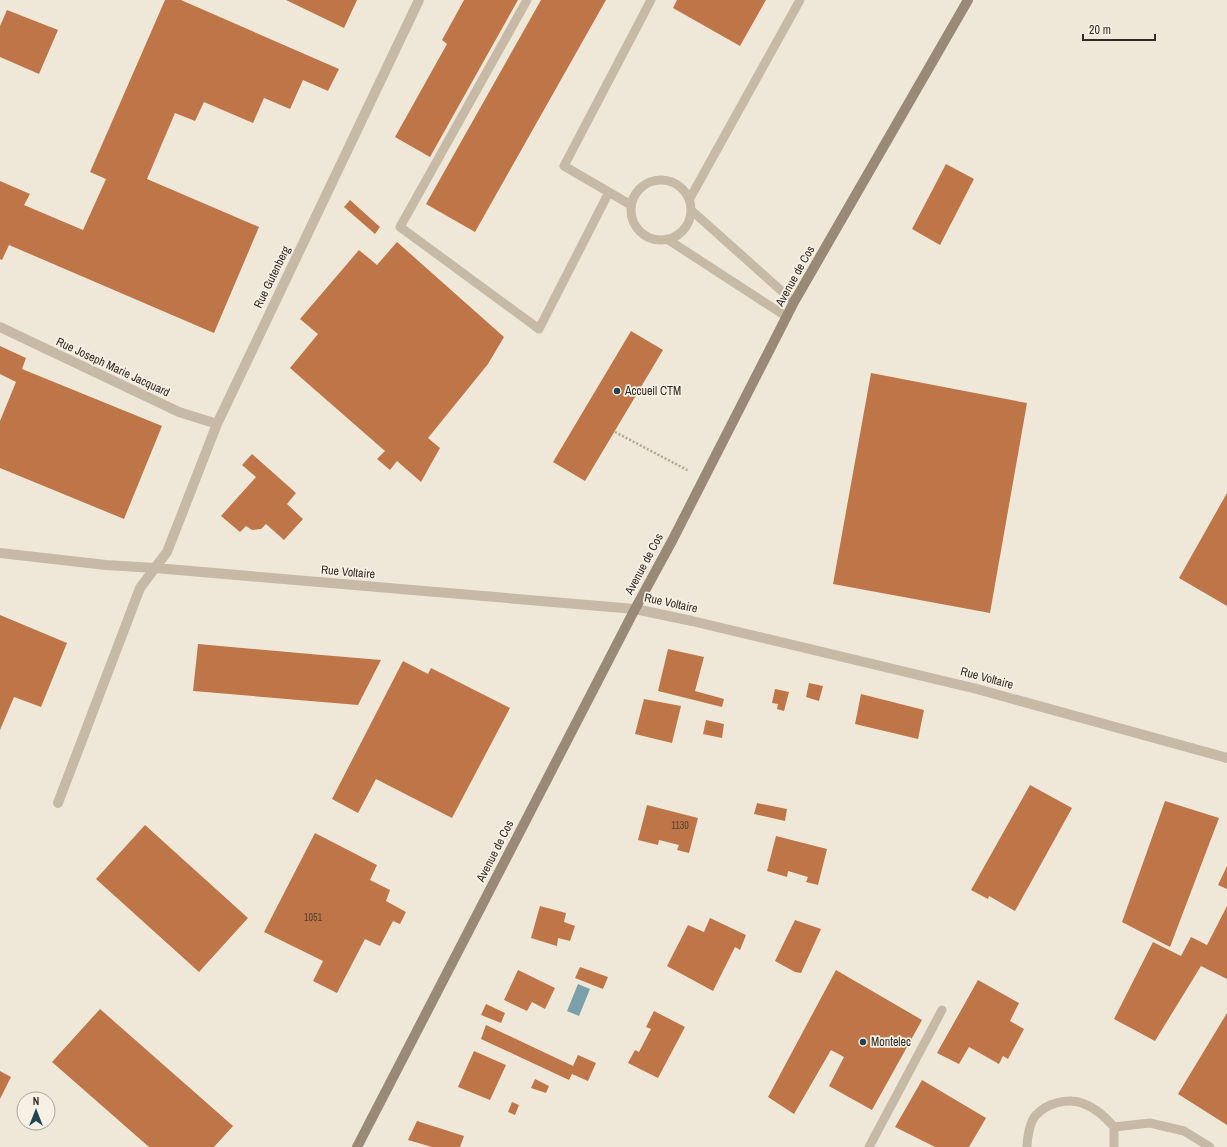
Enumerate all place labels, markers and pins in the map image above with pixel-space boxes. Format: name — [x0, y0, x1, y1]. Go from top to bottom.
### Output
place label: Accueil CTM — [624, 383, 681, 399]
marker: Accueil CTM — [612, 386, 622, 396]
place label: Montelec — [871, 1034, 911, 1050]
marker: Montelec — [858, 1037, 868, 1047]

